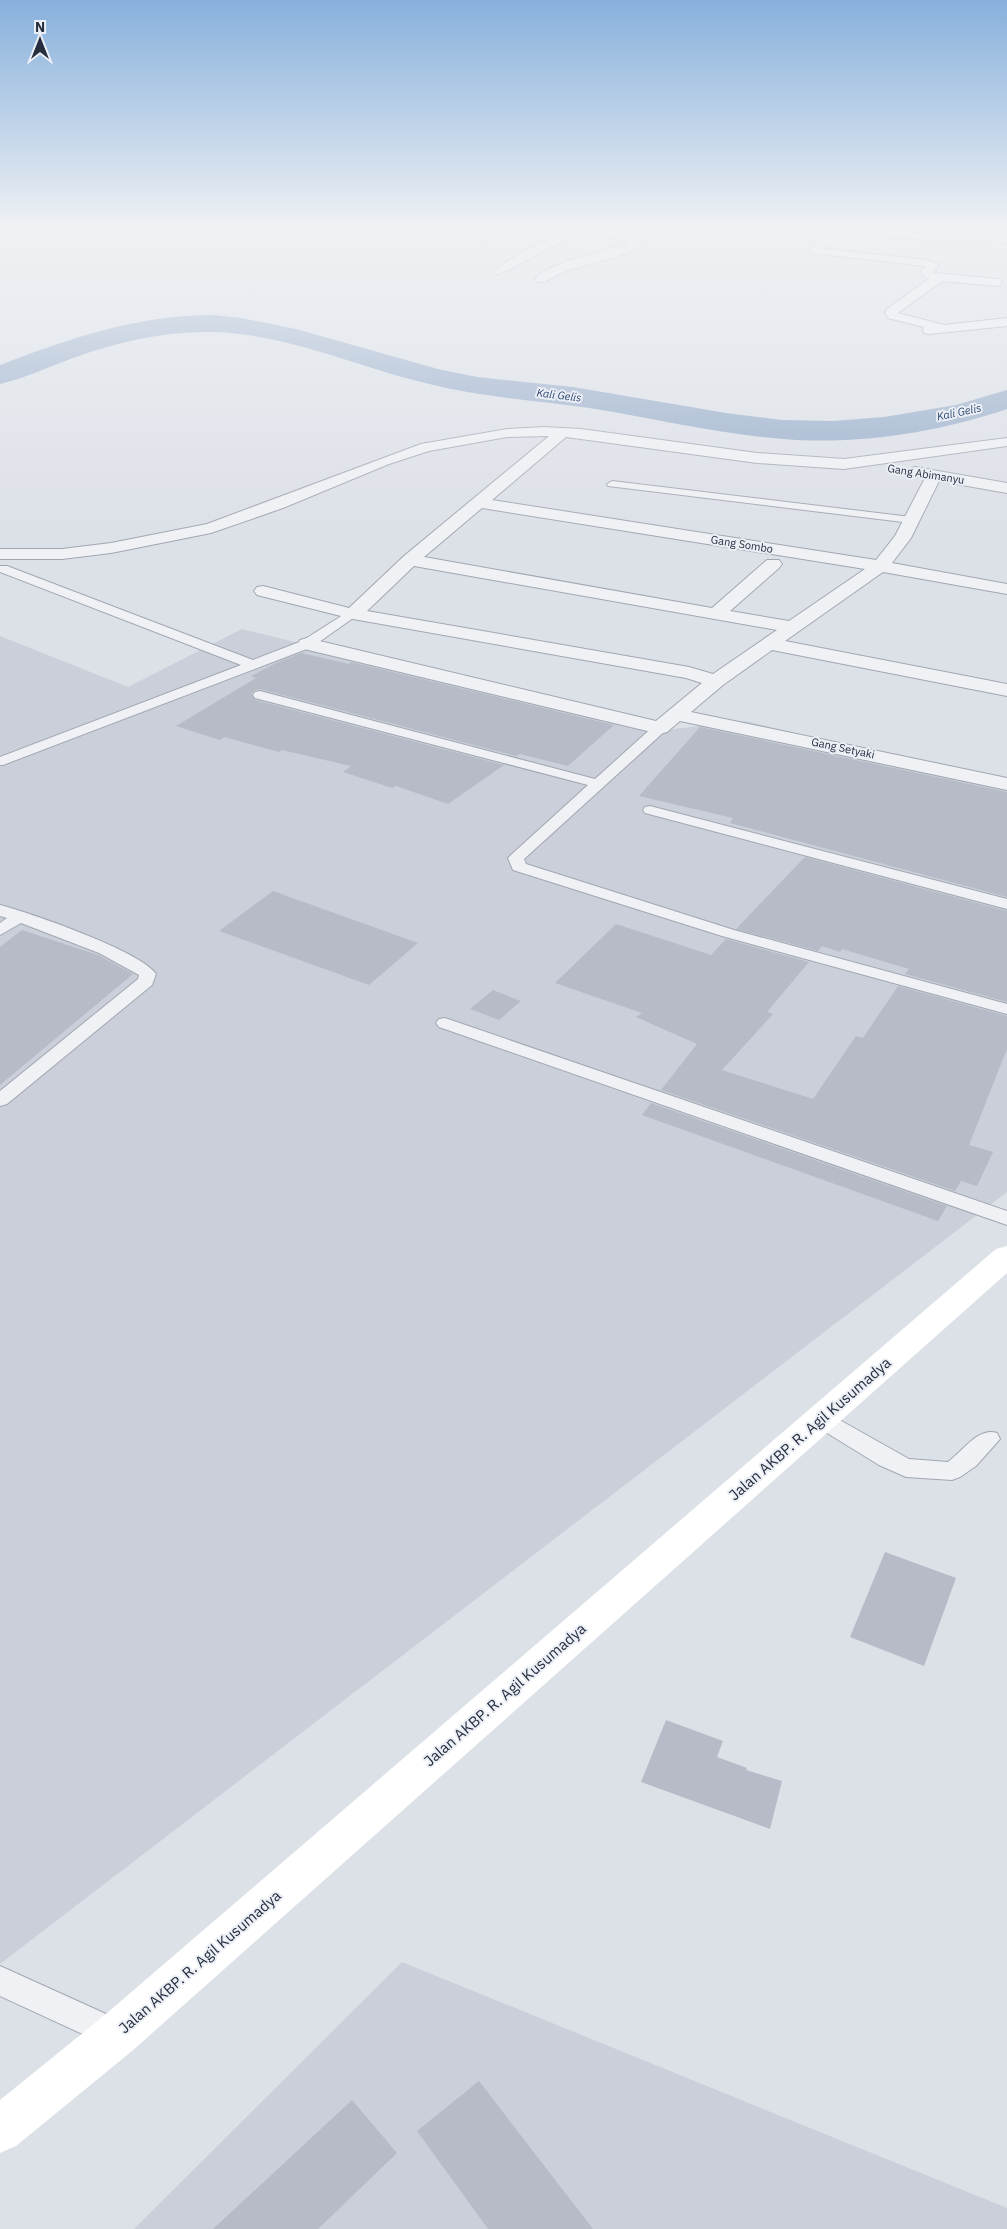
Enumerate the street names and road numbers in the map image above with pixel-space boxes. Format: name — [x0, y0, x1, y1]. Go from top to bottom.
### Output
street label: Gang Abimanyu — [887, 461, 965, 487]
street label: Gang Sombo — [710, 532, 774, 556]
street label: Gang Setyaki — [810, 734, 876, 762]
street label: Jalan AKBP. R. Agil Kusumadya — [725, 1353, 895, 1504]
street label: Jalan AKBP. R. Agil Kusumadya — [420, 1619, 590, 1770]
street label: Jalan AKBP. R. Agil Kusumadya — [115, 1886, 285, 2037]

